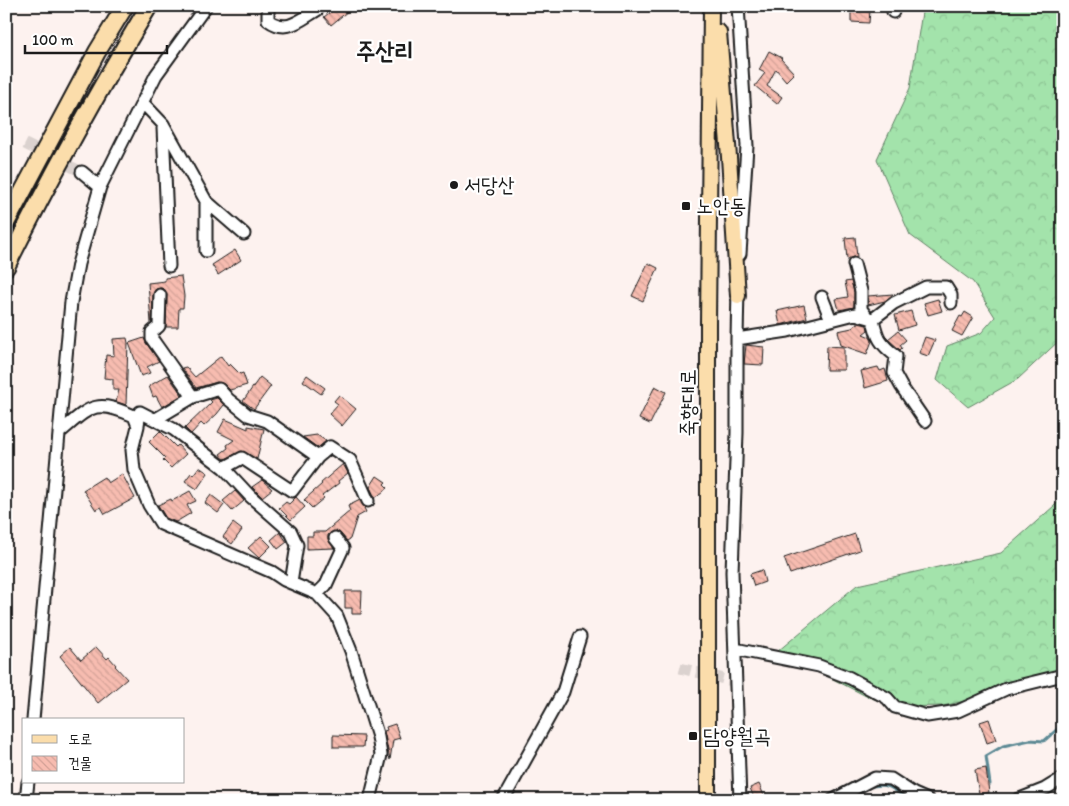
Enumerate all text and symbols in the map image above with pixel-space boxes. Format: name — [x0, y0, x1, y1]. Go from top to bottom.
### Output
scale bar — [25, 22, 168, 54]
text: 100 m — [32, 31, 74, 49]
district label: 주산리 — [356, 36, 414, 65]
place label: 서당산 — [464, 172, 515, 197]
marker: 서당산 — [448, 179, 460, 191]
place label: 노안동 — [696, 193, 747, 218]
marker: 노안동 — [680, 200, 692, 212]
street label: 죽향대로 — [675, 369, 700, 437]
legend — [22, 718, 185, 784]
place label: 담양월곡 — [703, 723, 771, 748]
text: 도로 — [68, 730, 92, 748]
marker: 담양월곡 — [687, 730, 699, 742]
text: 건물 — [68, 754, 92, 772]

